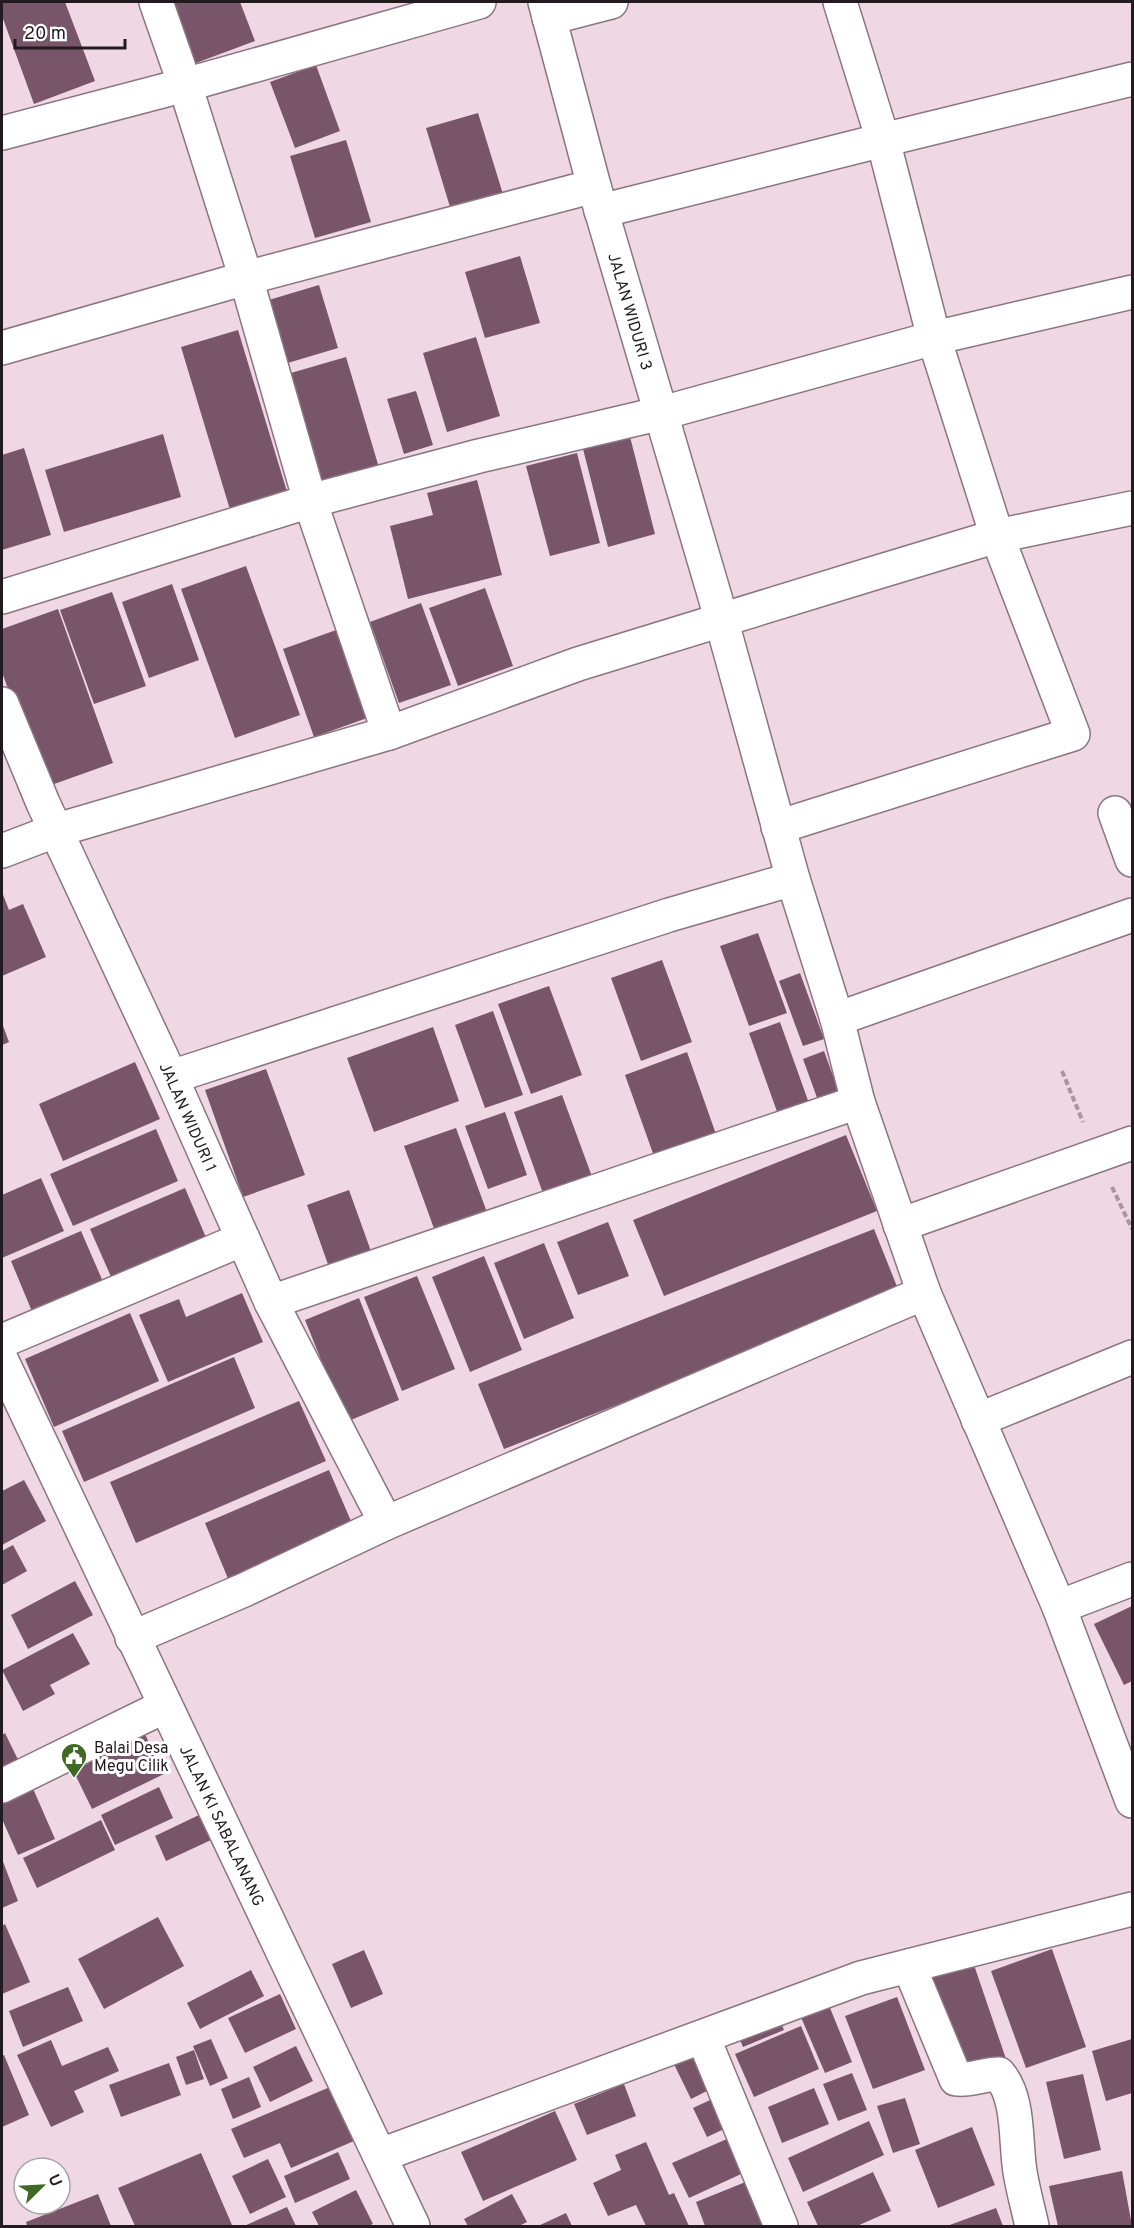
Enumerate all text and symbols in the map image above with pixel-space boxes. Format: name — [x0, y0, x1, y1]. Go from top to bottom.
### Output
scale bar — [15, 12, 124, 50]
text: 20 m — [24, 23, 66, 46]
street label: JALAN WIDURI 3 — [602, 251, 656, 373]
street label: JALAN WIDURI 1 — [154, 1060, 220, 1175]
place label: Balai Desa Megu Cilik — [94, 1739, 169, 1777]
public building icon: Balai Desa Megu Cilik — [59, 1741, 89, 1779]
street label: JALAN KI SABALANANG — [174, 1742, 268, 1910]
north arrow — [12, 2156, 72, 2216]
text: U — [42, 2171, 65, 2190]

